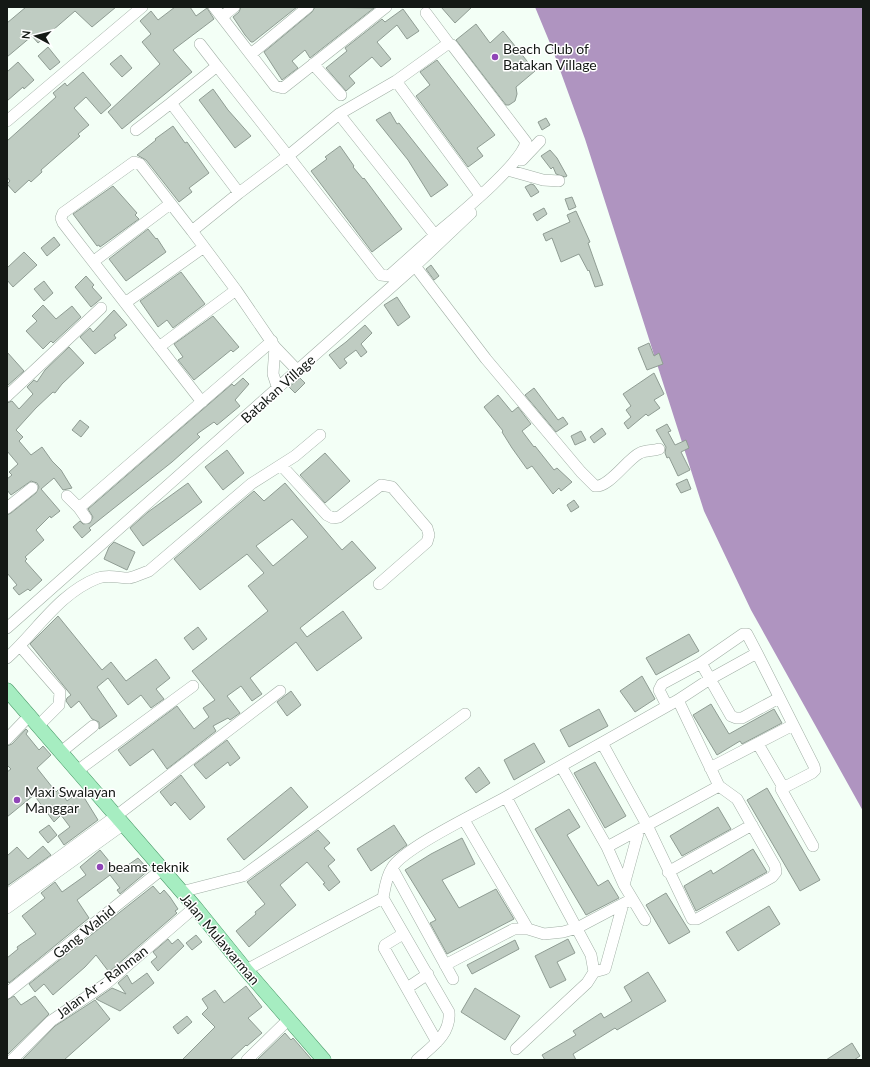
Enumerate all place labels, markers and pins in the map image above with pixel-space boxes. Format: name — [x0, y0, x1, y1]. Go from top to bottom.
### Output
place label: Beach Club of Batakan Village — [503, 40, 597, 73]
marker: Beach Club of Batakan Village — [490, 52, 500, 62]
place label: Maxi Swalayan Manggar — [25, 783, 116, 816]
marker: Maxi Swalayan Manggar — [12, 795, 22, 805]
place label: beams teknik — [108, 858, 190, 875]
marker: beams teknik — [95, 862, 105, 872]

